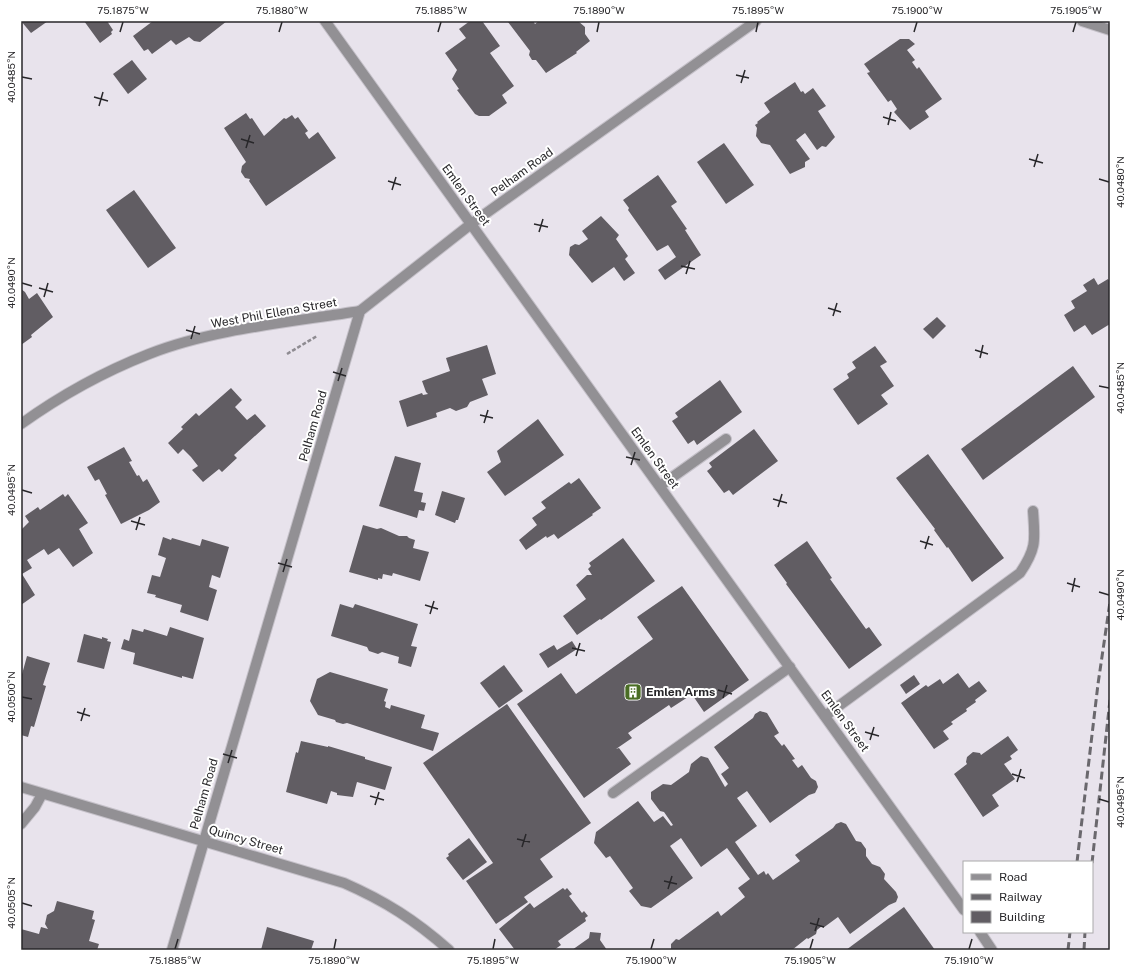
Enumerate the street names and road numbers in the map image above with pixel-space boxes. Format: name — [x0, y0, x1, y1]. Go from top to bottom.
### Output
street label: Pelham Road — [488, 145, 556, 199]
street label: Emlen Street — [439, 161, 493, 229]
street label: West Phil Ellena Street — [210, 295, 338, 331]
street label: Pelham Road — [296, 389, 330, 463]
street label: Emlen Street — [628, 424, 682, 492]
street label: Emlen Street — [818, 687, 872, 755]
street label: Pelham Road — [187, 757, 221, 831]
street label: Quincy Street — [207, 823, 285, 857]

